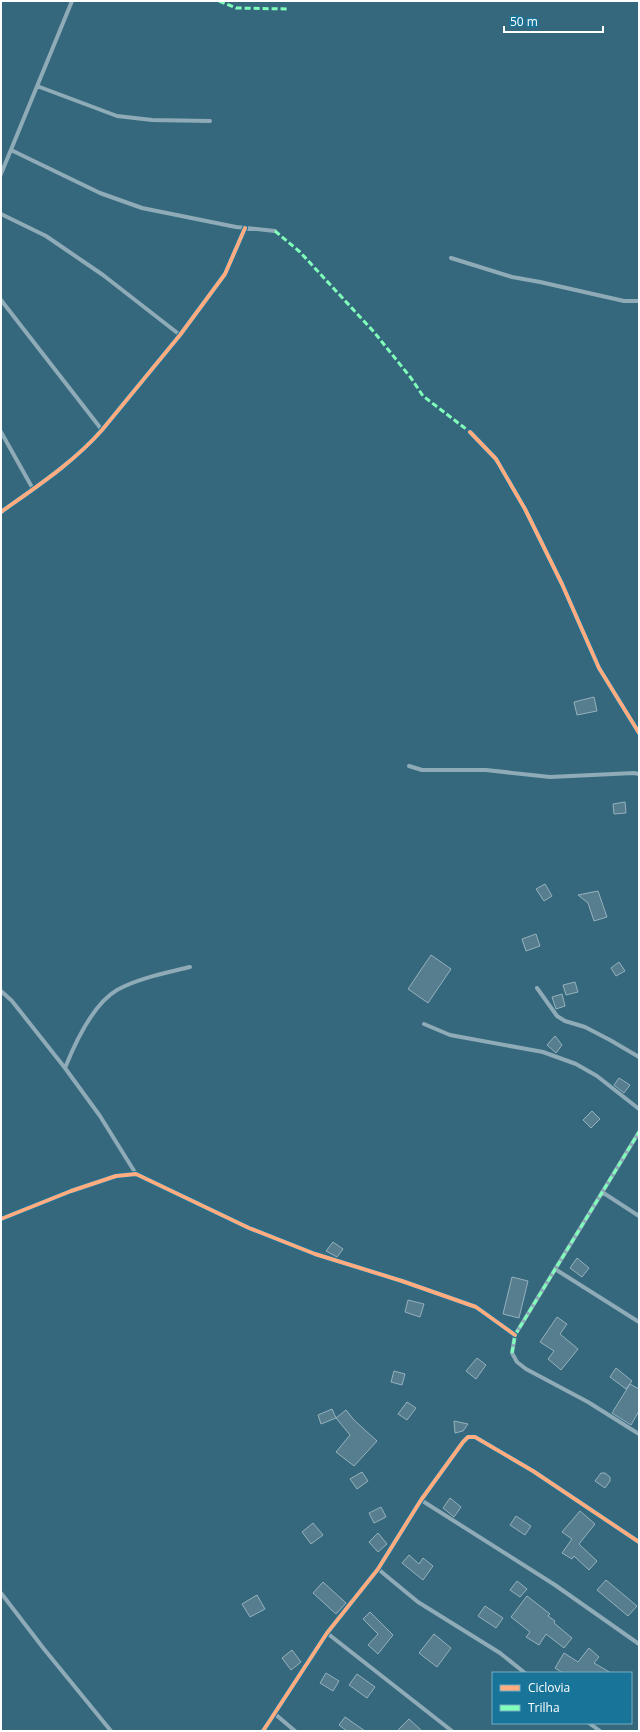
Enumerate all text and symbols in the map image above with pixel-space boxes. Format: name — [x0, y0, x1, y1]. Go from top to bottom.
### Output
scale bar — [504, 8, 603, 34]
text: 50 m — [510, 13, 538, 30]
legend — [492, 1672, 632, 1724]
text: Ciclovia — [528, 1679, 570, 1696]
text: Trilha — [528, 1699, 560, 1716]

